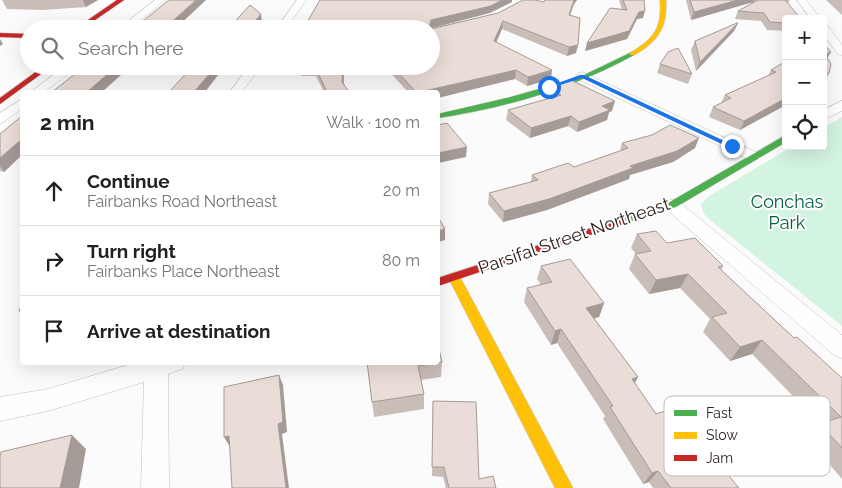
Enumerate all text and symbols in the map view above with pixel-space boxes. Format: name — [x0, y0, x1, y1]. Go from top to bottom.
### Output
map controls — [782, 15, 827, 150]
button: + — [782, 15, 827, 60]
search box — [20, 20, 440, 75]
icon: search — [38, 34, 66, 62]
text: Search here — [78, 37, 184, 59]
button: − — [782, 60, 827, 105]
route start — [538, 76, 561, 99]
button: locate — [782, 105, 827, 150]
text: 2 min — [40, 110, 94, 135]
text: Walk · 100 m — [326, 113, 420, 132]
route end — [721, 135, 744, 158]
text: Continue — [87, 170, 170, 192]
icon: ahead — [40, 177, 68, 205]
text: 20 m — [383, 181, 420, 200]
park label: Conchas Park — [751, 191, 824, 233]
text: Fairbanks Road Northeast — [87, 192, 277, 211]
street label: Parsifal Street Northeast — [475, 193, 672, 278]
text: Turn right — [87, 240, 176, 262]
icon: right — [40, 247, 68, 275]
text: 80 m — [382, 251, 420, 270]
text: Fairbanks Place Northeast — [87, 262, 280, 281]
icon: arrive — [40, 317, 68, 345]
text: Arrive at destination — [87, 320, 271, 342]
legend — [664, 396, 830, 476]
text: Fast — [706, 405, 733, 421]
text: Slow — [706, 427, 738, 443]
text: Jam — [706, 450, 733, 466]

